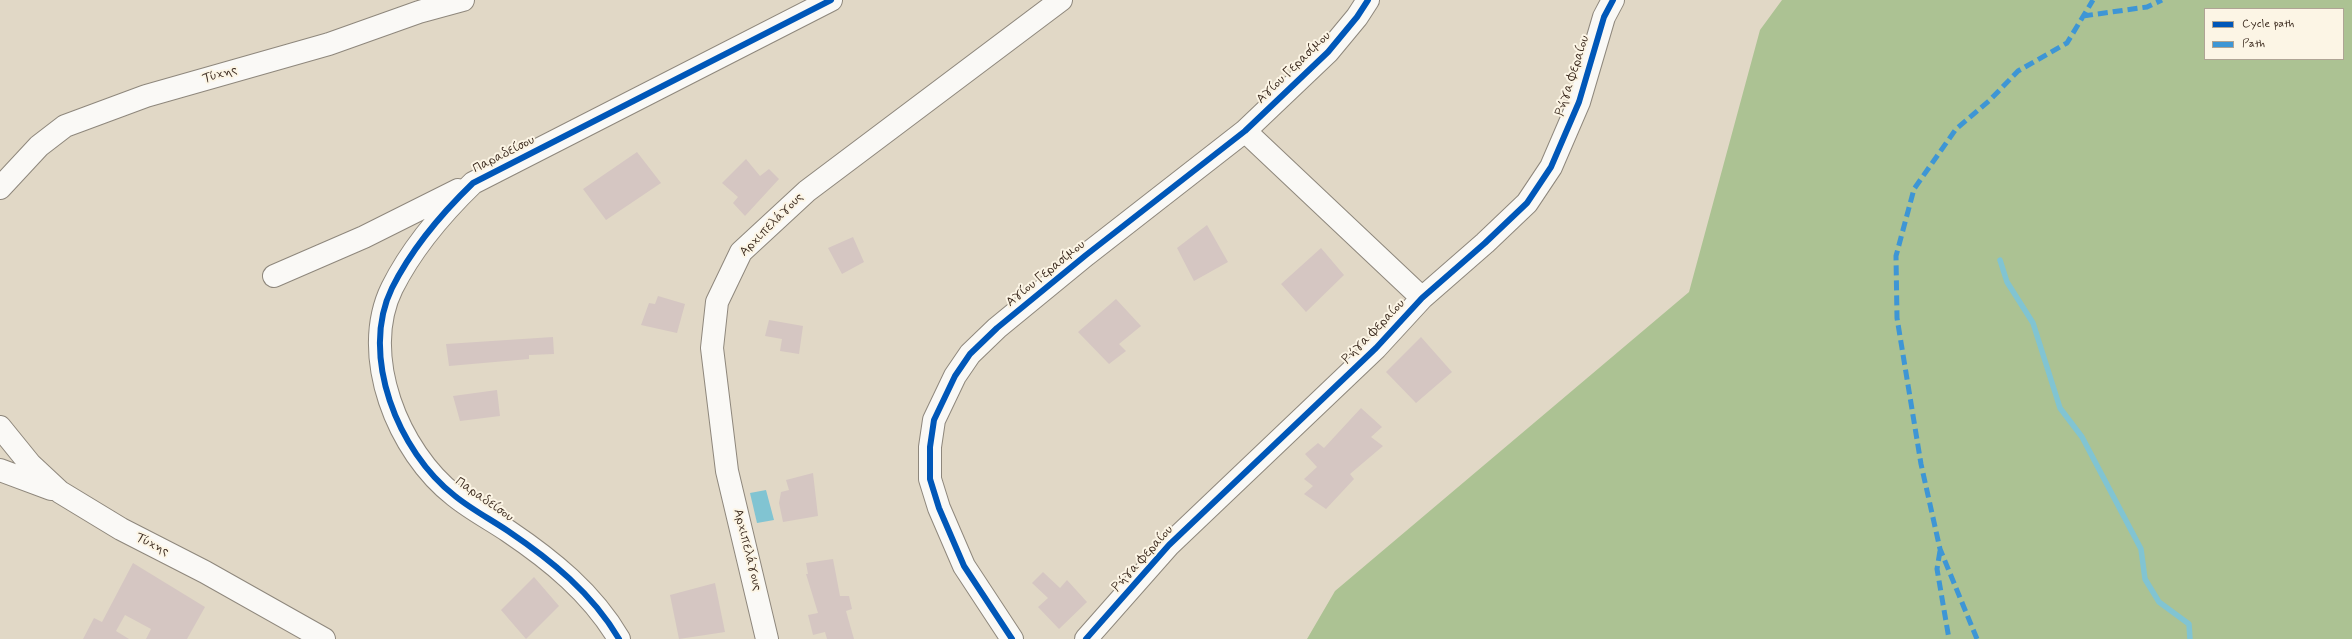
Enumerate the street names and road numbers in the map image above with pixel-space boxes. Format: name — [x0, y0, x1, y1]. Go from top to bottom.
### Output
street label: Αγίου Γερασίμου — [1254, 29, 1334, 107]
street label: Ρήγα Φεραίου — [1553, 34, 1593, 118]
street label: Τύχης — [201, 63, 239, 87]
street label: Παραδείσου — [470, 133, 538, 177]
street label: Αρχιπελάγους — [737, 190, 807, 260]
street label: Αγίου Γερασίμου — [1003, 237, 1089, 311]
street label: Ρήγα Φεραίου — [1339, 296, 1409, 368]
street label: Παραδείσου — [452, 474, 516, 526]
street label: Αρχιπελάγους — [729, 508, 765, 592]
street label: Ρήγα Φεραίου — [1109, 523, 1177, 595]
street label: Τύχης — [133, 530, 171, 560]

